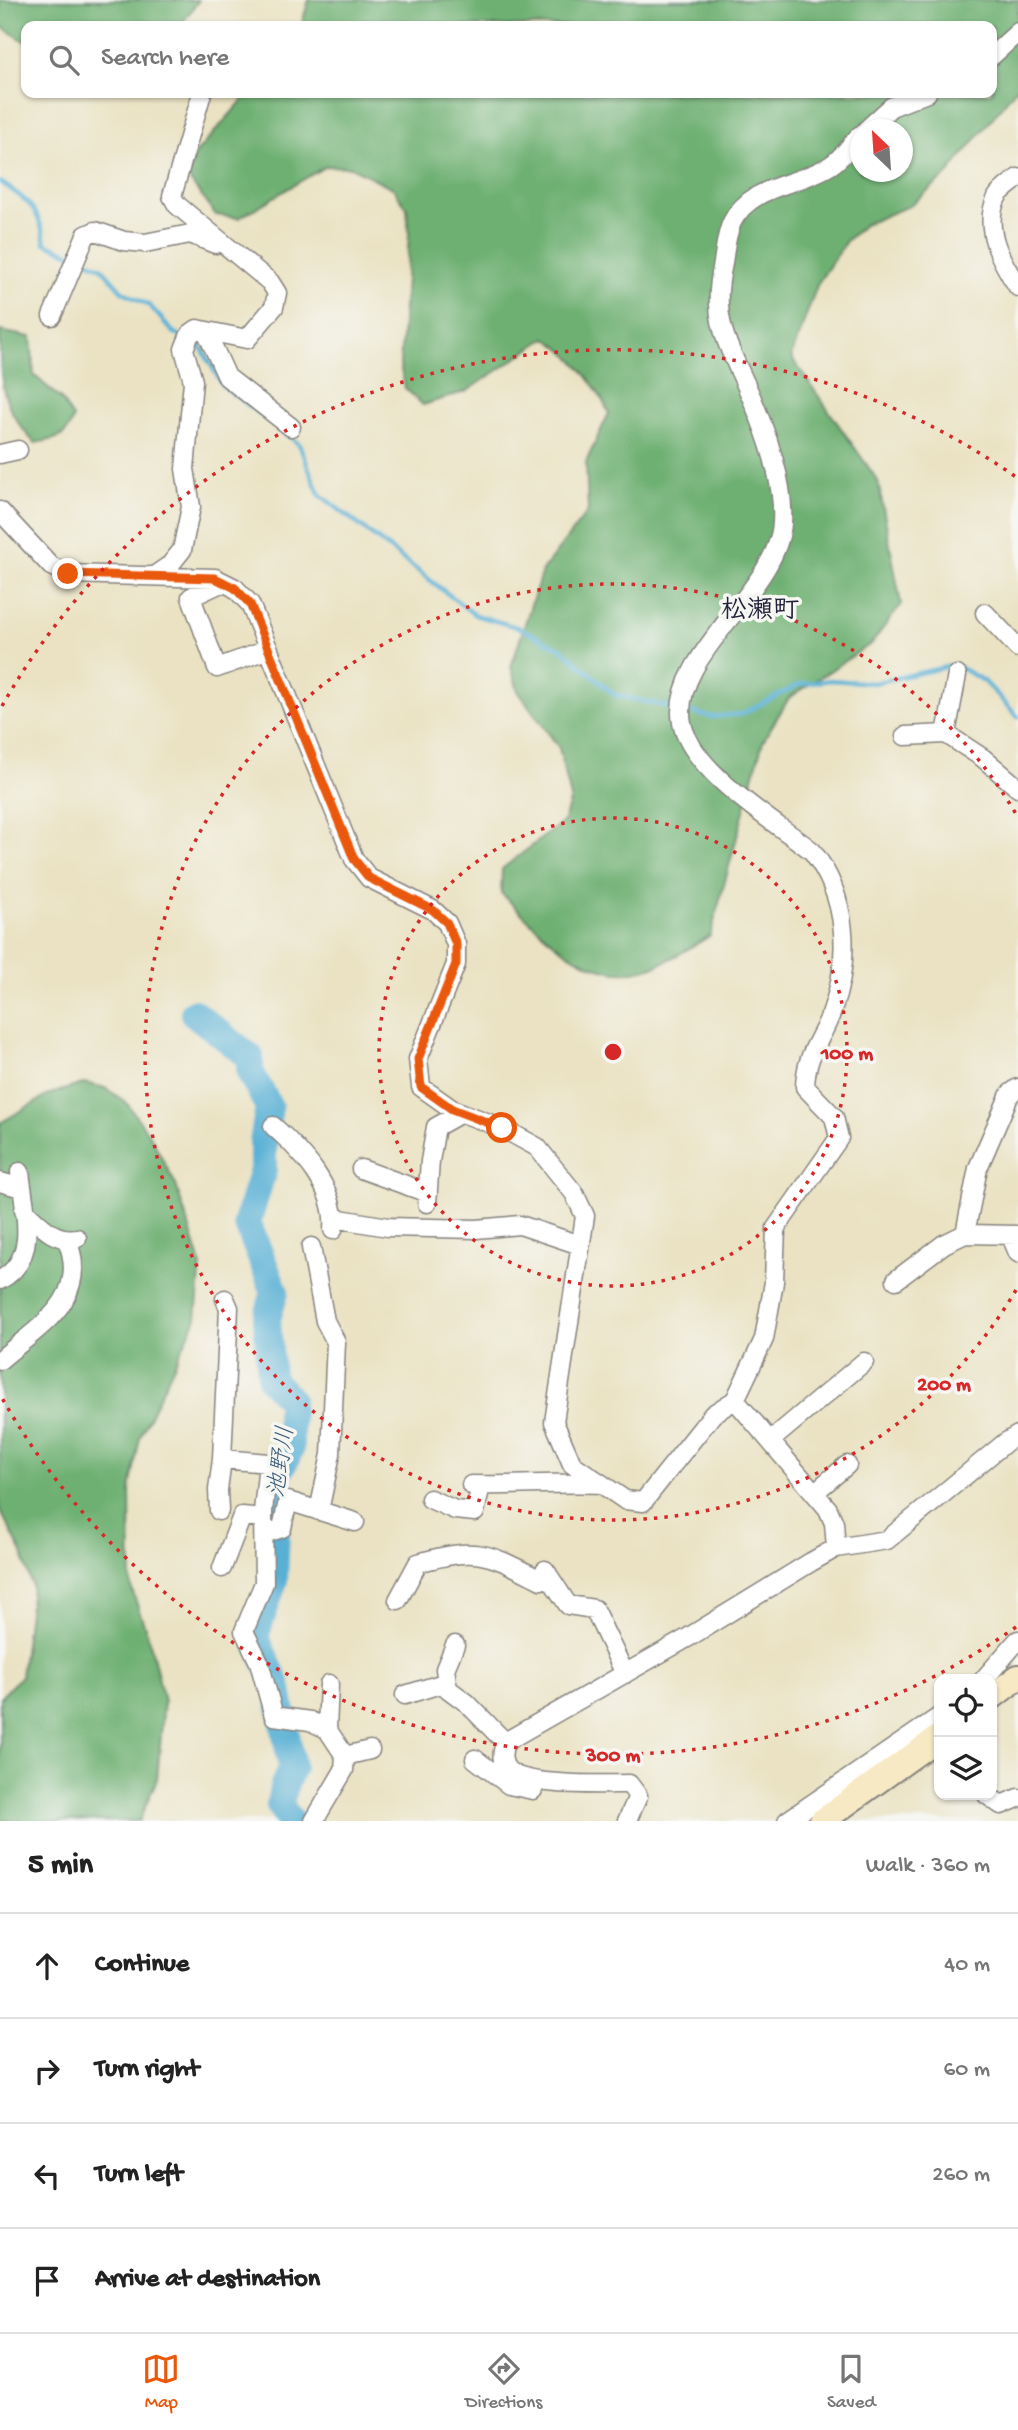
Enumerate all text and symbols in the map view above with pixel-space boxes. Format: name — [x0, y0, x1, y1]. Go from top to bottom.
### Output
search box — [21, 21, 997, 98]
icon: search — [45, 41, 83, 79]
text: Search here — [101, 44, 229, 75]
north arrow — [850, 119, 913, 182]
route end — [52, 558, 83, 589]
district label: 松瀬町 — [721, 596, 799, 628]
centre of rings — [601, 1040, 625, 1064]
text: 100 m — [820, 1043, 873, 1068]
route start — [486, 1112, 517, 1143]
text: 200 m — [917, 1374, 971, 1399]
water label: 池野川 — [264, 1424, 302, 1500]
map controls — [934, 1674, 997, 1800]
button: locate — [934, 1674, 997, 1737]
button: layers — [934, 1737, 997, 1800]
text: 300 m — [585, 1745, 640, 1770]
text: 5 min — [28, 1849, 93, 1884]
text: Walk · 360 m — [866, 1853, 990, 1880]
icon: ahead — [28, 1947, 66, 1985]
text: Continue — [95, 1950, 189, 1981]
text: 40 m — [944, 1952, 990, 1979]
icon: right — [28, 2052, 66, 2090]
text: Turn right — [95, 2055, 199, 2086]
text: 60 m — [944, 2057, 990, 2084]
icon: left — [28, 2157, 66, 2195]
text: Turn left — [95, 2160, 183, 2191]
text: 260 m — [932, 2162, 990, 2189]
icon: arrive — [28, 2262, 66, 2300]
text: Arrive at destination — [95, 2265, 320, 2296]
tab: Map — [142, 2350, 180, 2415]
tab: Directions — [465, 2350, 542, 2415]
tab: Saved — [827, 2350, 876, 2415]

